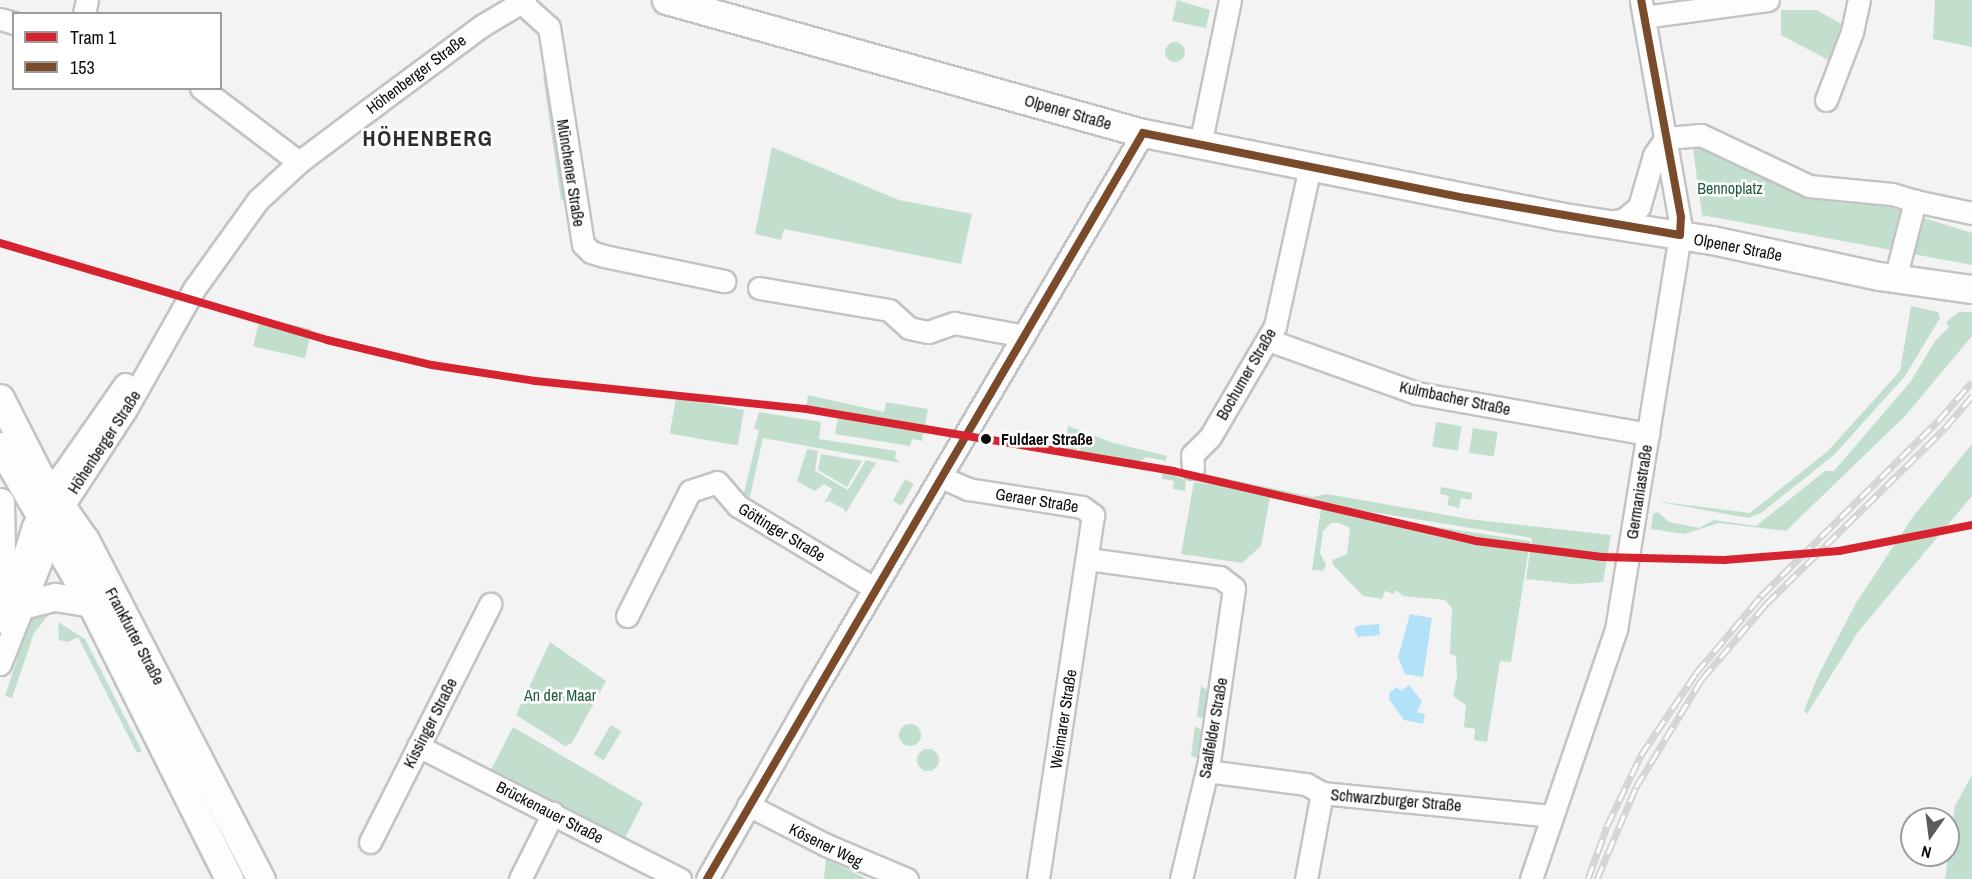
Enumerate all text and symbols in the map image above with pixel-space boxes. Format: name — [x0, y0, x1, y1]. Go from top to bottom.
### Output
legend — [12, 12, 222, 90]
text: Tram 1 — [70, 25, 116, 50]
street label: Höhenberger Straße — [362, 30, 470, 118]
text: 153 — [70, 55, 95, 80]
street label: Olpener Straße — [1022, 90, 1114, 134]
street label: Münchener Straße — [553, 118, 589, 228]
district label: HÖHENBERG — [363, 126, 493, 152]
park label: Bennoplatz — [1697, 178, 1763, 198]
street label: Olpener Straße — [1692, 229, 1784, 265]
street label: Bochumer Straße — [1212, 325, 1280, 423]
street label: Kulmbacher Straße — [1398, 377, 1512, 419]
street label: Höhenberger Straße — [63, 387, 145, 497]
marker: Fuldaer Straße — [976, 429, 996, 449]
place label: Fuldaer Straße — [1001, 429, 1093, 449]
street label: Germaniastraße — [1622, 443, 1656, 541]
street label: Geraer Straße — [994, 484, 1080, 516]
street label: Göttinger Straße — [735, 499, 829, 565]
street label: Frankfurter Straße — [101, 584, 169, 688]
street label: Weimarer Straße — [1046, 668, 1080, 770]
street label: Kissinger Straße — [399, 675, 461, 771]
street label: Saalfelder Straße — [1195, 676, 1231, 780]
park label: An der Maar — [524, 685, 596, 705]
street label: Brückenauer Straße — [493, 777, 607, 847]
street label: Schwarzburger Straße — [1330, 785, 1462, 815]
north arrow — [1900, 807, 1960, 867]
street label: Kösener Weg — [786, 819, 866, 871]
text: N — [1919, 841, 1933, 864]

